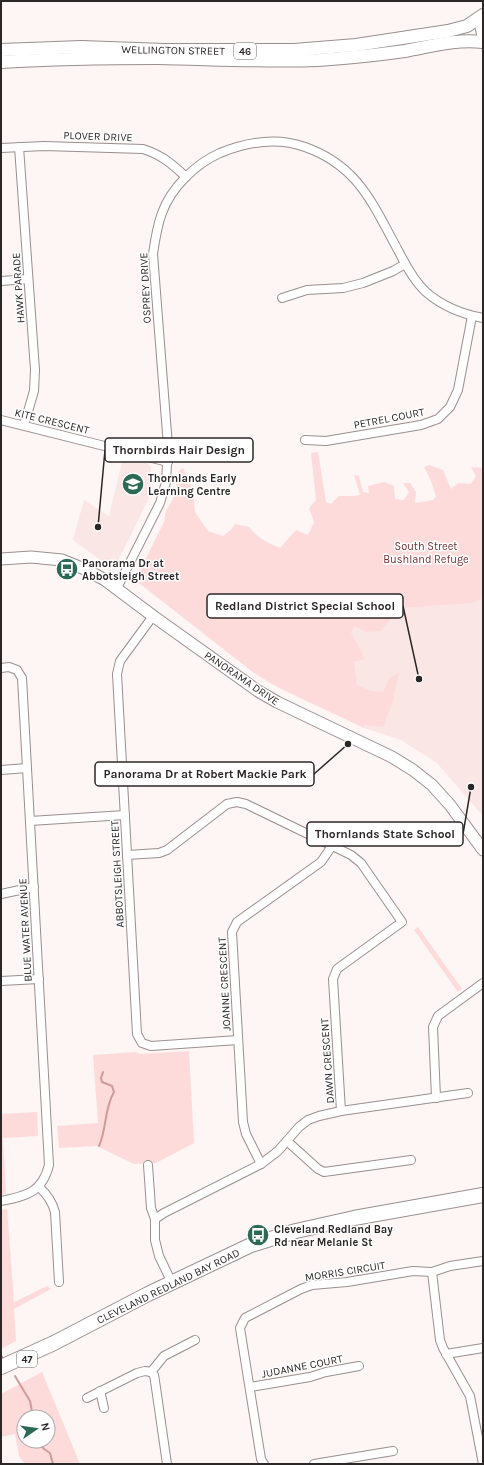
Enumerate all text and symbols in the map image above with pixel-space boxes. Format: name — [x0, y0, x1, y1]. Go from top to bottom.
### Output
street label: WELLINGTON STREET — [121, 43, 225, 58]
road number: 46 — [234, 43, 256, 59]
street label: PLOVER DRIVE — [63, 129, 133, 144]
street label: HAWK PARADE — [10, 252, 27, 324]
street label: OSPREY DRIVE — [137, 252, 154, 324]
street label: PETREL COURT — [353, 405, 426, 432]
street label: KITE CRESCENT — [13, 406, 91, 437]
callout: Thornbirds Hair Design — [105, 438, 253, 462]
text: Thornbirds Hair Design — [113, 443, 245, 457]
school or university icon: Thornlands Early Learning Centre — [120, 471, 146, 497]
place label: Thornlands Early Learning Centre — [148, 472, 237, 498]
park label: South Street Bushland Refuge — [383, 540, 469, 566]
bus stop icon: Panorama Dr at Abbotsleigh Street — [54, 556, 80, 582]
place label: Panorama Dr at Abbotsleigh Street — [82, 557, 180, 583]
callout: Redland District Special School — [207, 594, 403, 618]
text: Redland District Special School — [215, 599, 395, 613]
street label: PANORAMA DRIVE — [202, 649, 282, 708]
callout: Panorama Dr at Robert Mackie Park — [95, 762, 314, 786]
text: Panorama Dr at Robert Mackie Park — [103, 767, 307, 781]
street label: ABBOTSLEIGH STREET — [108, 819, 127, 928]
callout: Thornlands State School — [307, 822, 463, 846]
text: Thornlands State School — [315, 827, 455, 841]
street label: BLUE WATER AVENUE — [16, 878, 35, 982]
street label: JOANNE CRESCENT — [216, 936, 233, 1031]
street label: DAWN CRESCENT — [318, 1017, 337, 1104]
bus stop icon: Cleveland Redland Bay Rd near Melanie St — [245, 1222, 271, 1248]
place label: Cleveland Redland Bay Rd near Melanie St — [274, 1223, 393, 1249]
street label: CLEVELAND REDLAND BAY ROAD — [95, 1246, 242, 1327]
street label: MORRIS CIRCUIT — [304, 1259, 387, 1284]
road number: 47 — [17, 1351, 37, 1367]
street label: JUDANNE COURT — [260, 1352, 344, 1381]
north arrow — [16, 1409, 56, 1449]
text: N — [38, 1422, 52, 1432]

